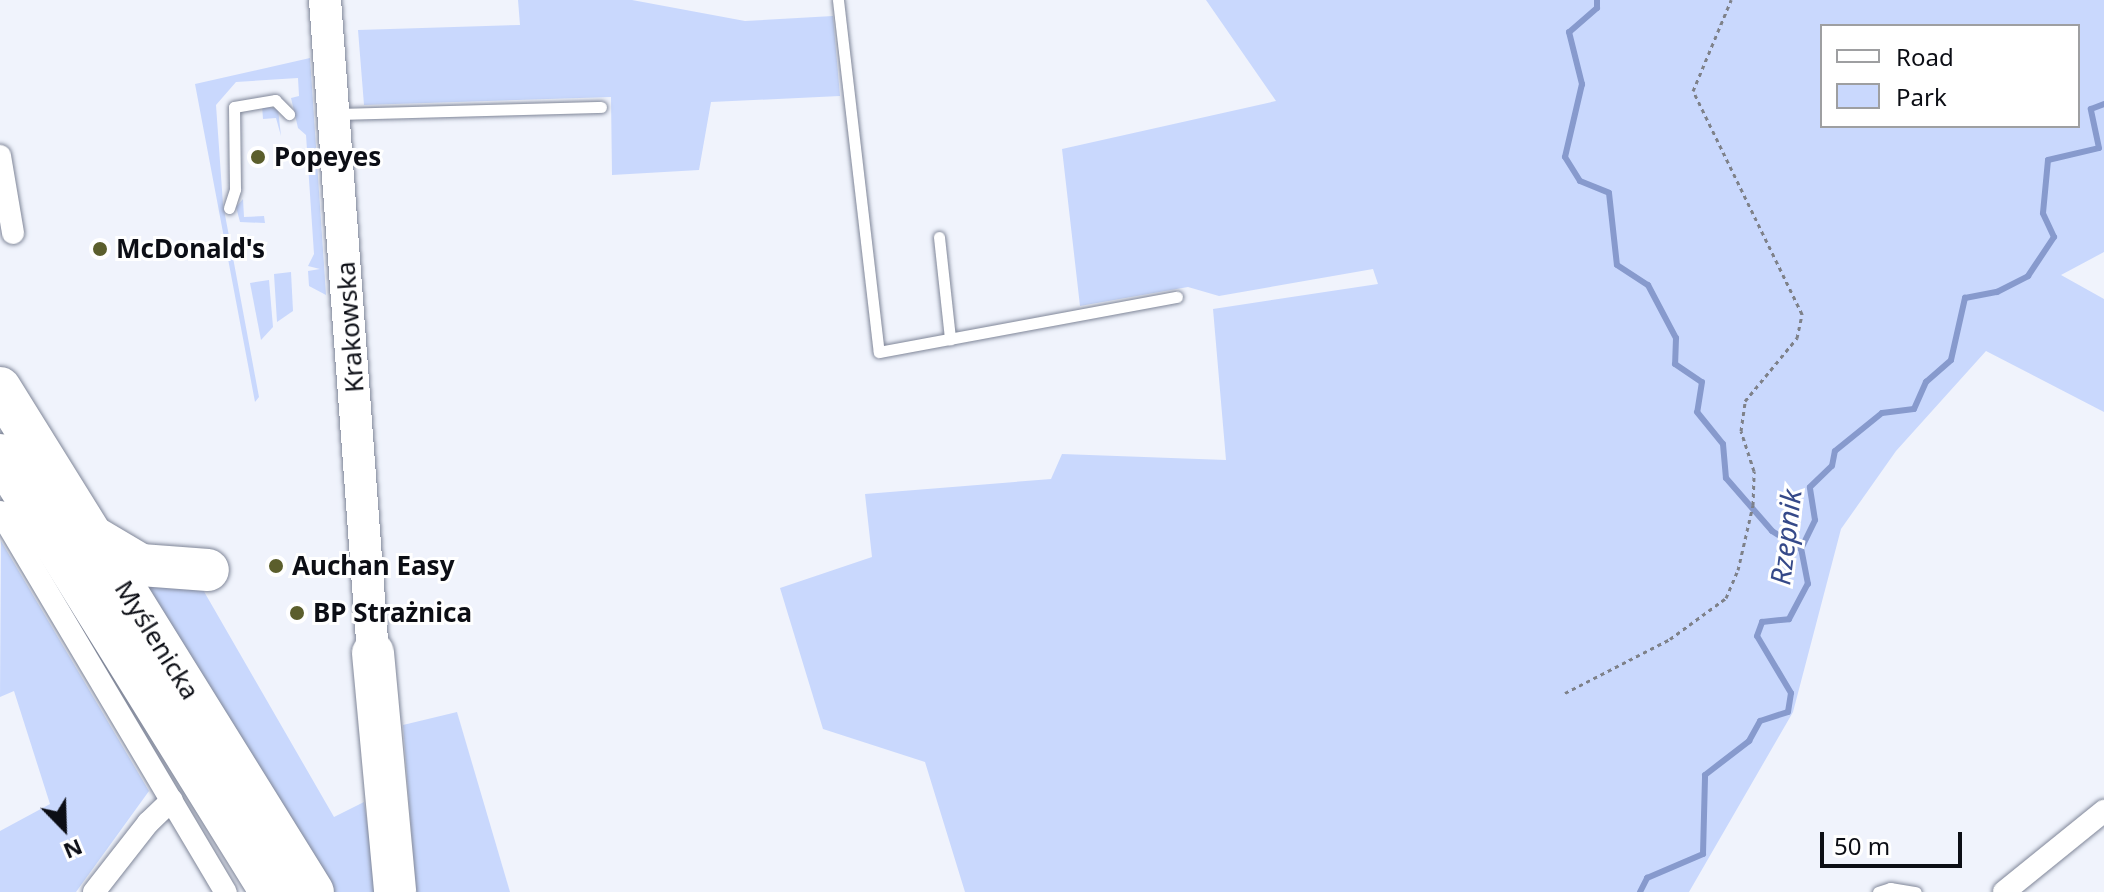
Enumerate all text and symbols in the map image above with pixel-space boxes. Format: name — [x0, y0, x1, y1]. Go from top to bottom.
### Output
legend — [1820, 24, 2080, 128]
text: Road — [1896, 40, 1954, 73]
text: Park — [1896, 80, 1947, 113]
place label: Popeyes — [274, 141, 381, 173]
marker: Popeyes — [249, 148, 267, 166]
place label: McDonald's — [116, 233, 265, 265]
marker: McDonald's — [91, 240, 109, 258]
street label: Krakowska — [330, 260, 370, 394]
water label: Rzepnik — [1762, 487, 1808, 587]
place label: Auchan Easy — [292, 550, 454, 582]
marker: Auchan Easy — [267, 557, 285, 575]
street label: Myślenicka — [108, 575, 206, 705]
place label: BP Strażnica — [313, 597, 472, 629]
marker: BP Strażnica — [288, 604, 306, 622]
north arrow — [24, 788, 104, 868]
scale bar — [1824, 816, 1966, 866]
text: 50 m — [1834, 829, 1890, 862]
text: N — [59, 833, 87, 867]

